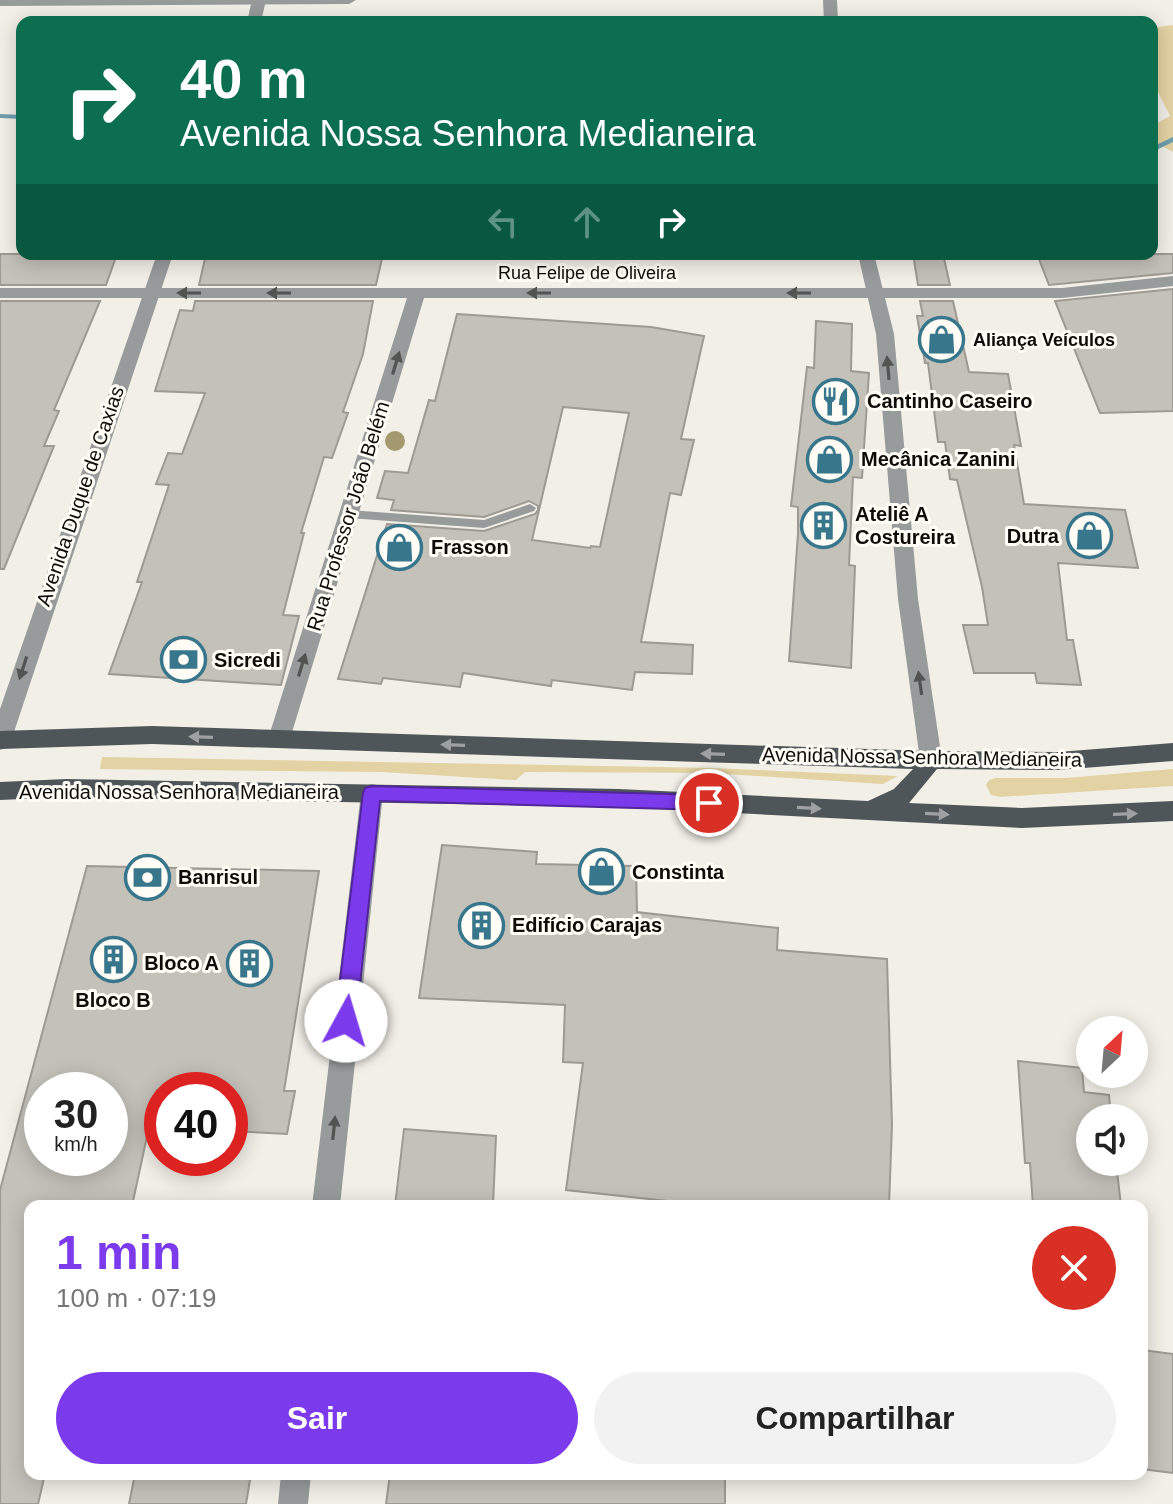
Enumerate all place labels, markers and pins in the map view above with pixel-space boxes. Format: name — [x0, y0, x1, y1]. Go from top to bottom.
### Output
shop icon: Aliança Veículos — [918, 316, 966, 364]
place label: Aliança Veículos — [973, 330, 1115, 350]
restaurant icon: Cantinho Caseiro — [812, 377, 860, 425]
place label: Cantinho Caseiro — [867, 390, 1033, 412]
shop icon: Mecânica Zanini — [806, 435, 854, 483]
place label: Mecânica Zanini — [861, 448, 1016, 470]
building icon: Ateliê A Costureira — [800, 501, 848, 549]
place label: Ateliê A Costureira — [855, 503, 956, 548]
shop icon: Dutra — [1066, 512, 1114, 560]
shop icon: Frasson — [376, 523, 424, 571]
place label: Dutra — [1007, 525, 1060, 547]
place label: Frasson — [431, 536, 509, 558]
bank icon: Sicredi — [159, 636, 207, 684]
place label: Sicredi — [214, 649, 281, 671]
pin — [675, 769, 743, 837]
shop icon: Constinta — [577, 848, 625, 896]
bank icon: Banrisul — [123, 853, 171, 901]
place label: Constinta — [632, 861, 725, 883]
place label: Banrisul — [178, 866, 258, 888]
building icon: Edifício Carajas — [457, 901, 505, 949]
place label: Edifício Carajas — [512, 914, 662, 936]
building icon: Bloco B — [89, 936, 137, 984]
building icon: Bloco A — [226, 939, 274, 987]
place label: Bloco A — [144, 952, 219, 974]
place label: Bloco B — [75, 989, 151, 1011]

